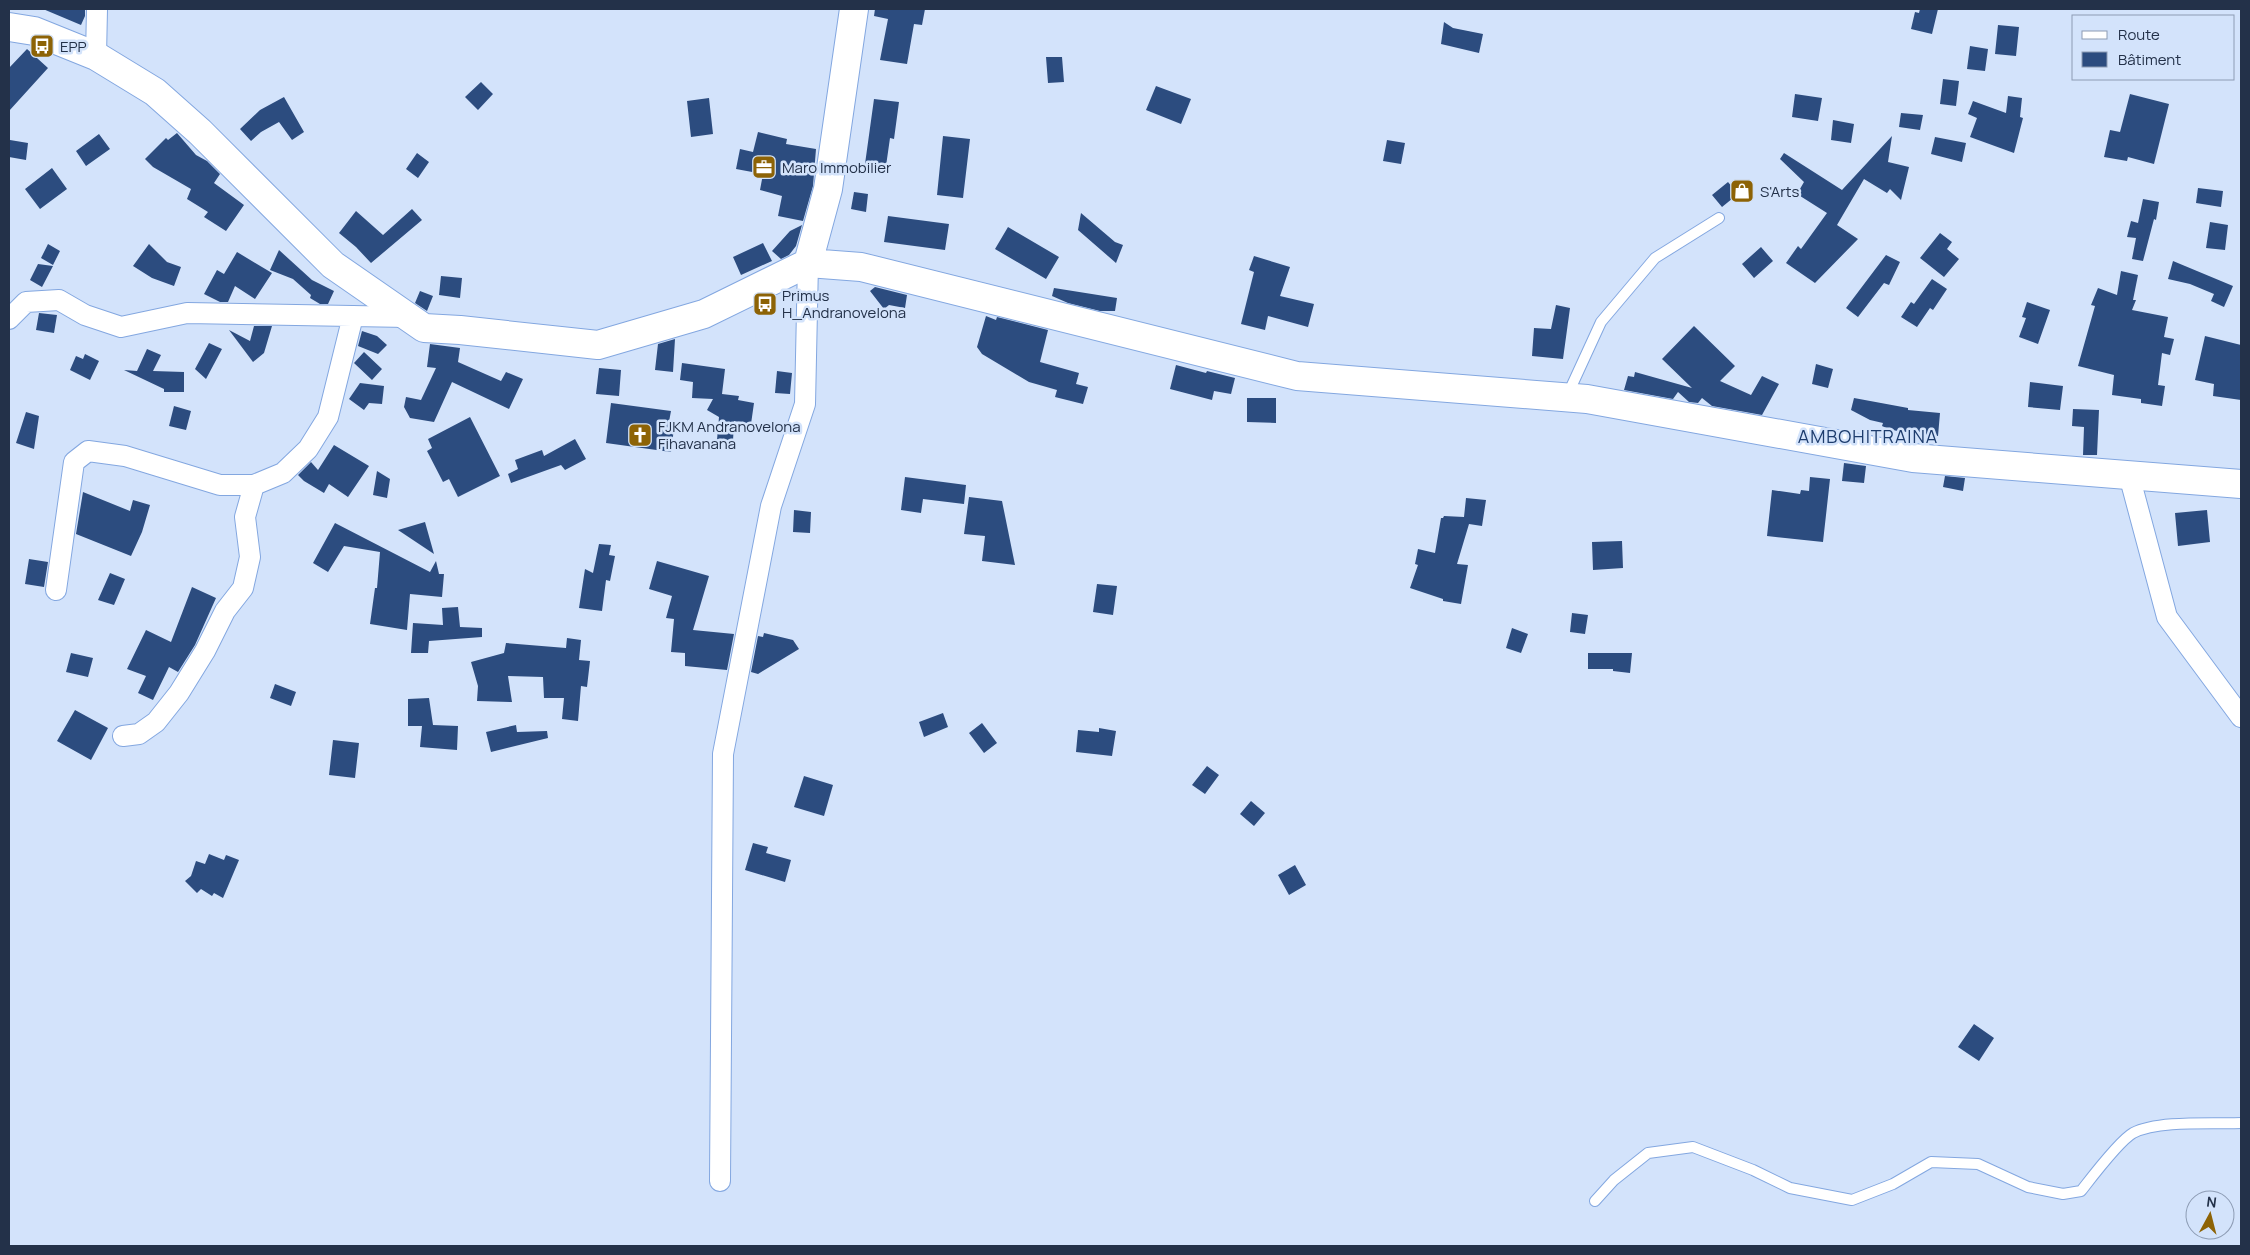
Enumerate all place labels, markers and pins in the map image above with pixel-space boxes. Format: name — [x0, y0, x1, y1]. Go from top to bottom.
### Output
bus stop icon: EPP — [29, 33, 55, 59]
place label: EPP — [60, 36, 87, 57]
office icon: Maro Immobilier — [751, 154, 777, 180]
place label: Maro Immobilier — [782, 157, 892, 178]
shop icon: S'Arts — [1729, 178, 1755, 204]
place label: S'Arts — [1760, 181, 1800, 202]
place label: Primus H_Andranovelona — [782, 285, 906, 323]
bus stop icon: Primus H_Andranovelona — [752, 291, 778, 317]
place label: FJKM Andranovelona Fihavanana — [658, 416, 801, 454]
church icon: FJKM Andranovelona Fihavanana — [627, 422, 653, 448]

